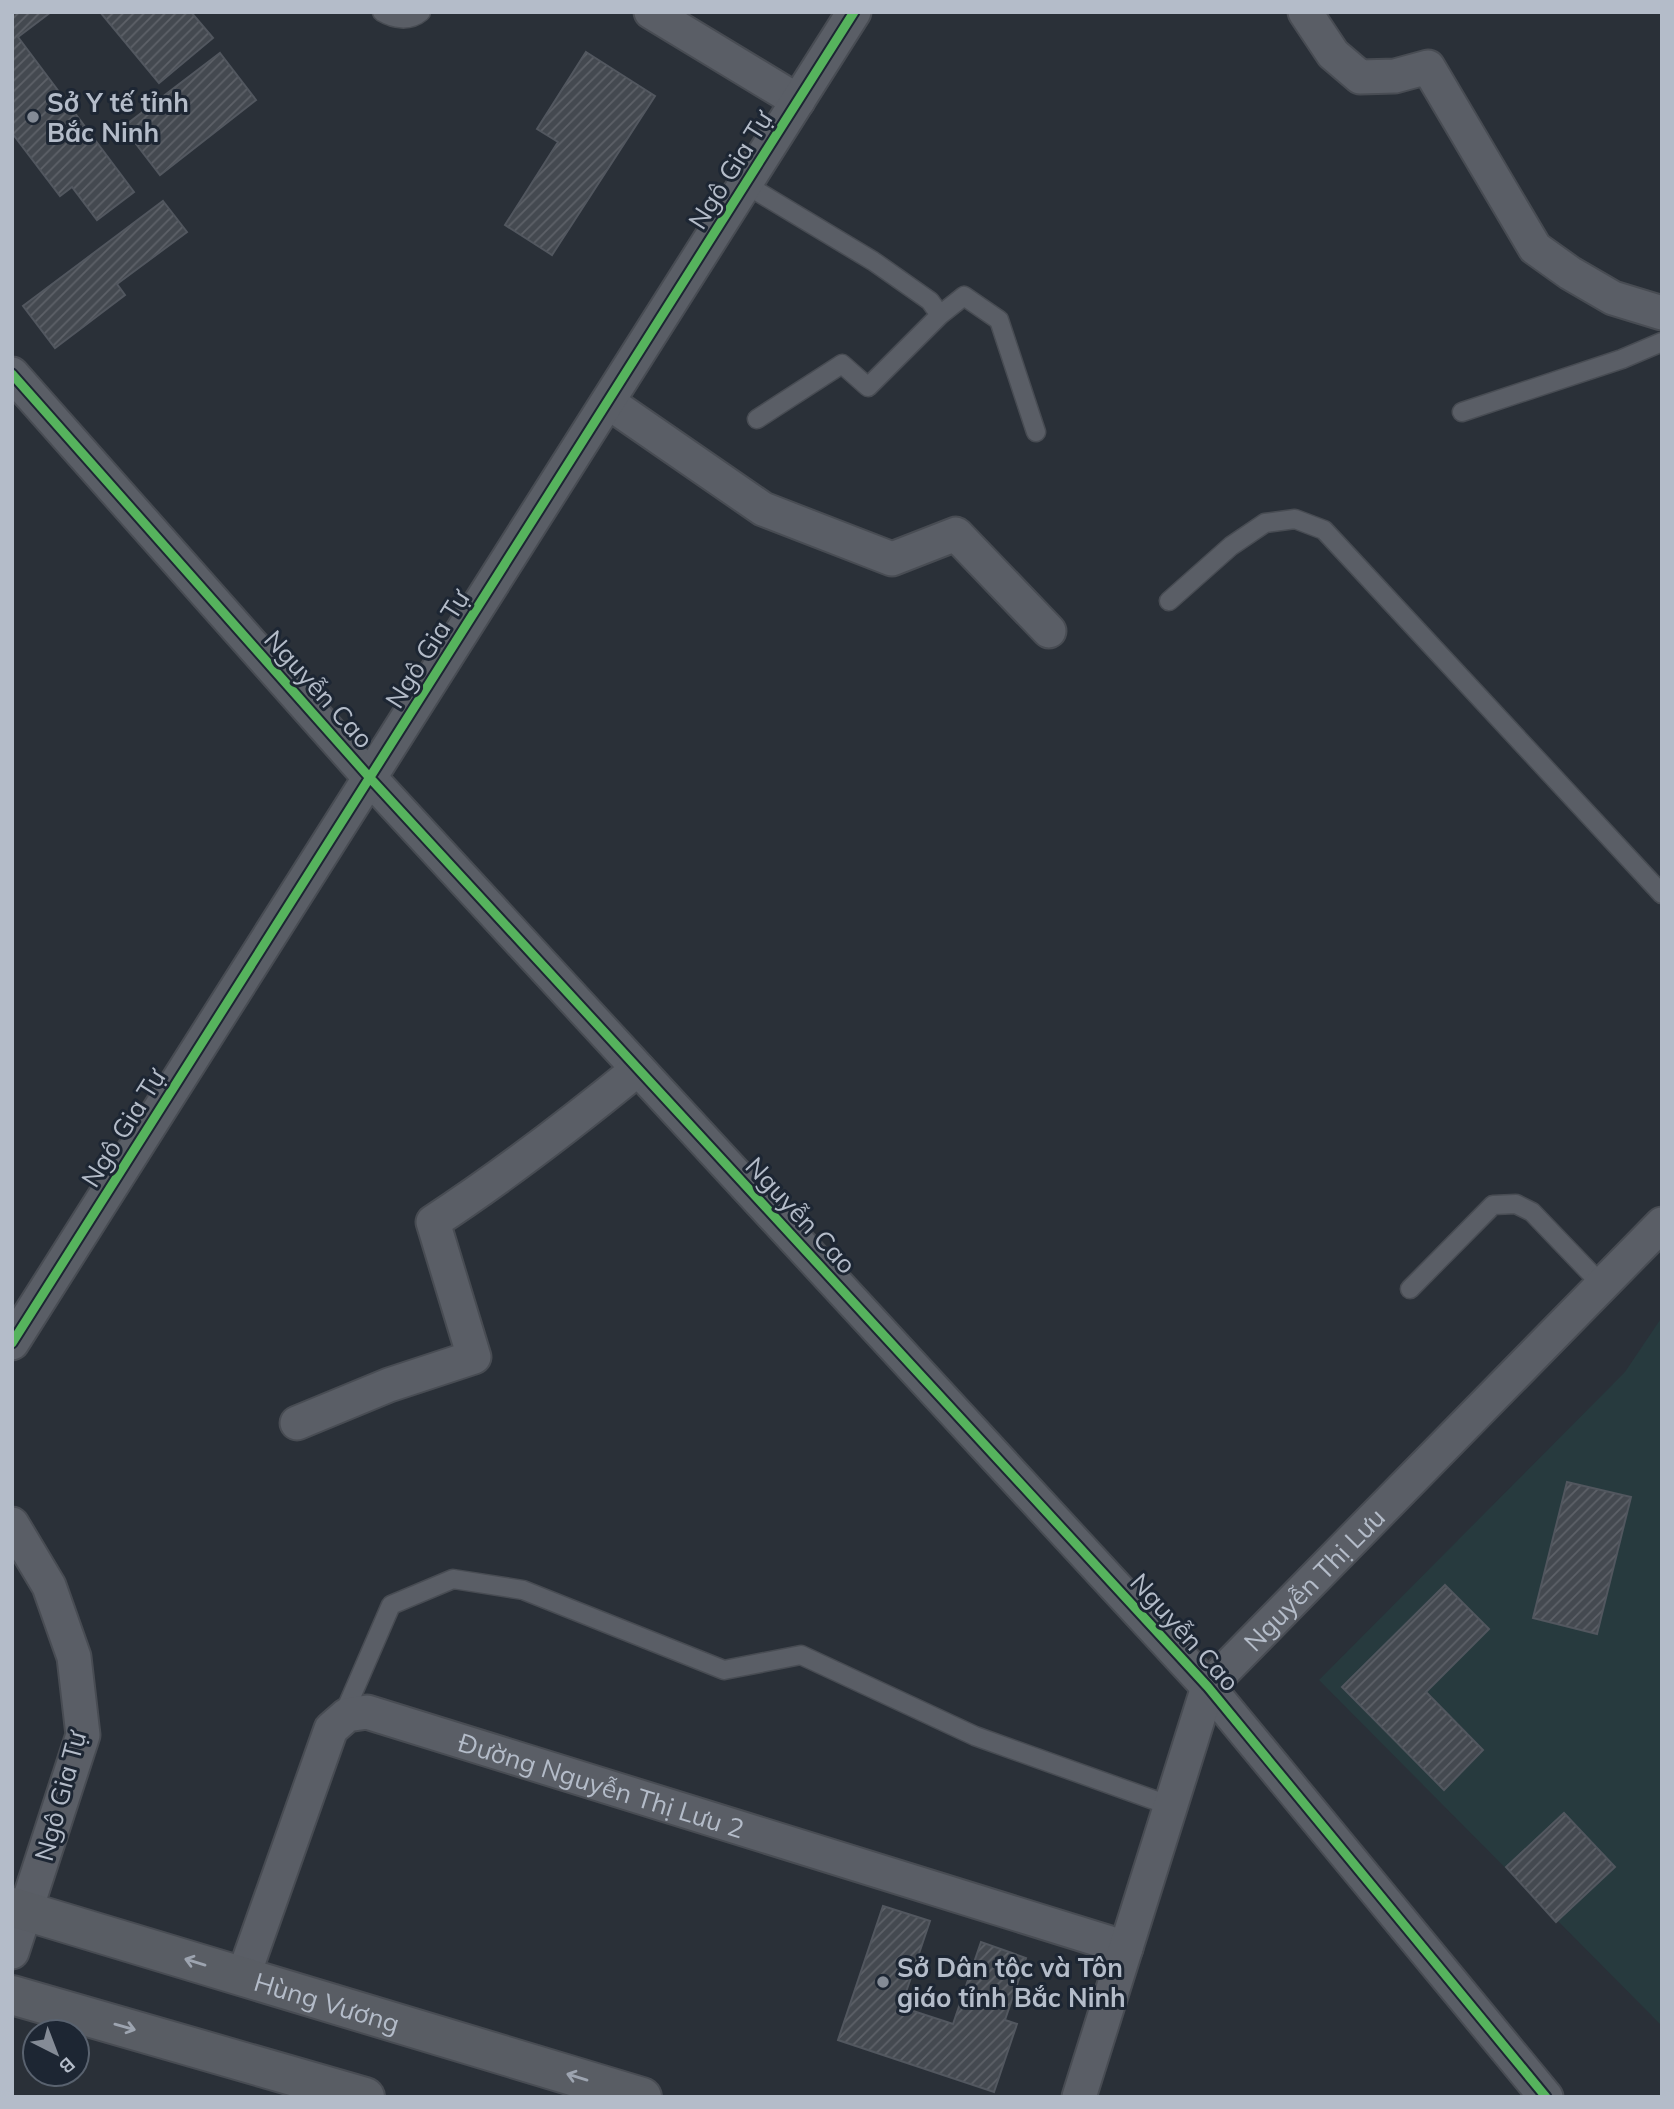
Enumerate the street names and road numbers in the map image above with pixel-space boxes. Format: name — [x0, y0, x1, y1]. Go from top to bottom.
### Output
street label: Ngô Gia Tự — [681, 104, 780, 235]
street label: Ngô Gia Tự — [378, 583, 477, 714]
street label: Nguyễn Cao — [257, 623, 381, 755]
street label: Ngô Gia Tự — [74, 1062, 173, 1193]
street label: Nguyễn Cao — [739, 1150, 863, 1280]
street label: Nguyễn Thị Lưu — [1236, 1500, 1391, 1658]
street label: Nguyễn Cao — [1123, 1566, 1247, 1698]
street label: Đường Nguyễn Thị Lưu 2 — [454, 1725, 748, 1845]
street label: Ngô Gia Tự — [27, 1726, 93, 1865]
street label: Hùng Vương — [250, 1964, 404, 2039]

